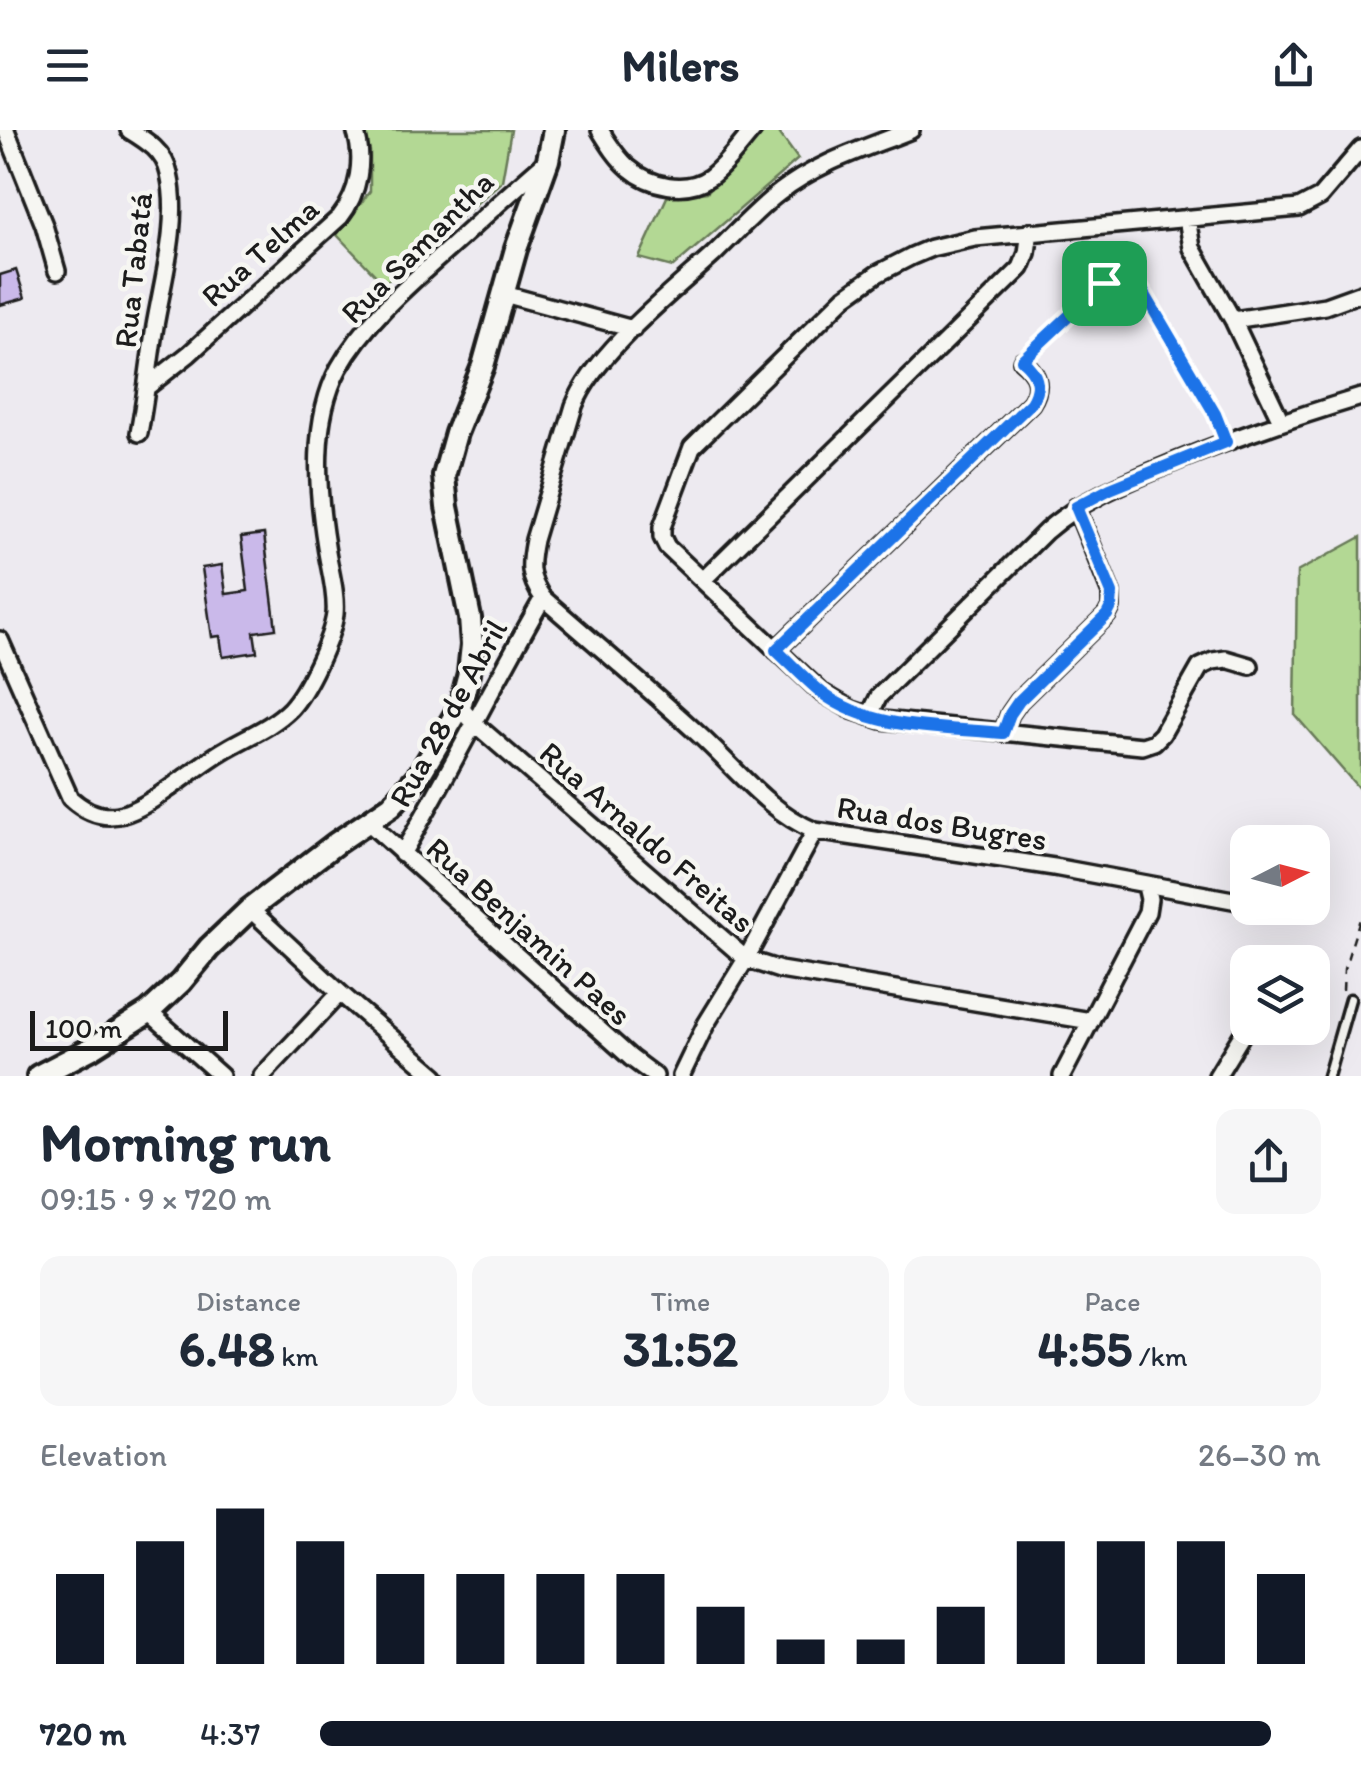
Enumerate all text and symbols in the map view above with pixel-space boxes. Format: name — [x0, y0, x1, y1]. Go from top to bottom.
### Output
icon: menu — [40, 38, 95, 93]
text: Milers — [621, 38, 740, 92]
icon: share — [1266, 38, 1321, 93]
street label: Rua Samantha — [333, 163, 501, 331]
street label: Rua Telma — [193, 189, 327, 315]
street label: Rua Tabatá — [106, 190, 160, 350]
pin — [1062, 241, 1147, 326]
icon: arrive — [1077, 256, 1132, 311]
street label: Rua 28 de Abril — [381, 612, 515, 814]
street label: Rua Arnaldo Freitas — [532, 733, 762, 941]
street label: Rua dos Bugres — [834, 788, 1050, 858]
north arrow — [1230, 825, 1330, 925]
map controls — [1230, 825, 1330, 1045]
street label: Rua Benjamin Paes — [419, 829, 639, 1033]
button: layers — [1230, 945, 1330, 1045]
scale bar — [30, 1006, 228, 1050]
text: 100 m — [45, 1011, 122, 1045]
text: Morning run — [40, 1109, 331, 1175]
button: share — [1216, 1109, 1321, 1214]
text: 09:15 · 9 × 720 m — [40, 1180, 271, 1218]
text: Distance — [196, 1284, 301, 1318]
text: Time — [651, 1284, 710, 1318]
text: Pace — [1084, 1284, 1141, 1318]
text: 6.48 — [179, 1318, 275, 1379]
text: 31:52 — [623, 1318, 738, 1379]
text: 4:55 — [1038, 1318, 1132, 1379]
text: km — [275, 1339, 318, 1373]
text: /km — [1132, 1339, 1187, 1373]
text: Elevation — [40, 1436, 167, 1474]
text: 26–30 m — [1198, 1436, 1321, 1474]
text: 720 m — [40, 1715, 127, 1753]
text: 4:37 — [200, 1715, 260, 1753]

